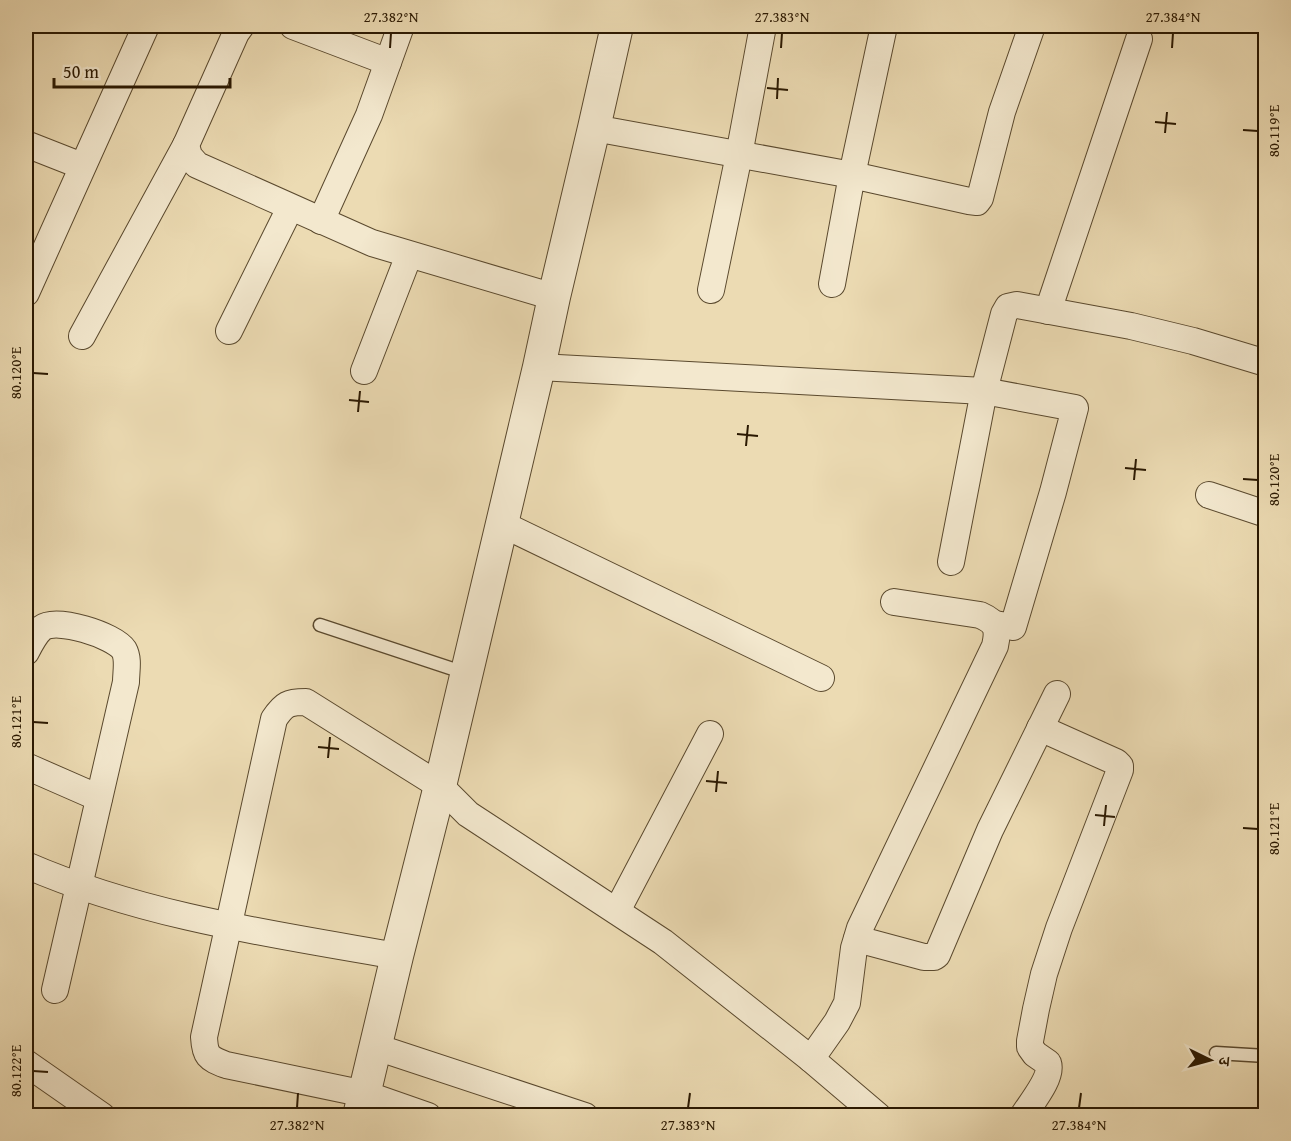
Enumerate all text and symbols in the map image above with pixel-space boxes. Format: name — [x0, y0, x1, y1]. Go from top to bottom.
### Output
text: 27.382°N — [364, 6, 419, 27]
text: 27.383°N — [755, 6, 810, 27]
text: 27.384°N — [1146, 6, 1201, 27]
scale bar — [54, 51, 230, 89]
text: 50 m — [63, 58, 99, 85]
text: 80.119°E — [1263, 104, 1284, 157]
text: 80.120°E — [5, 346, 26, 399]
text: 80.120°E — [1263, 453, 1284, 506]
text: 80.121°E — [5, 695, 26, 748]
text: 80.121°E — [1263, 802, 1284, 855]
north arrow — [1180, 1030, 1240, 1090]
text: 80.122°E — [5, 1044, 26, 1097]
text: उ — [1212, 1055, 1237, 1068]
text: 27.382°N — [270, 1114, 325, 1135]
text: 27.383°N — [661, 1114, 716, 1135]
text: 27.384°N — [1052, 1114, 1107, 1135]

